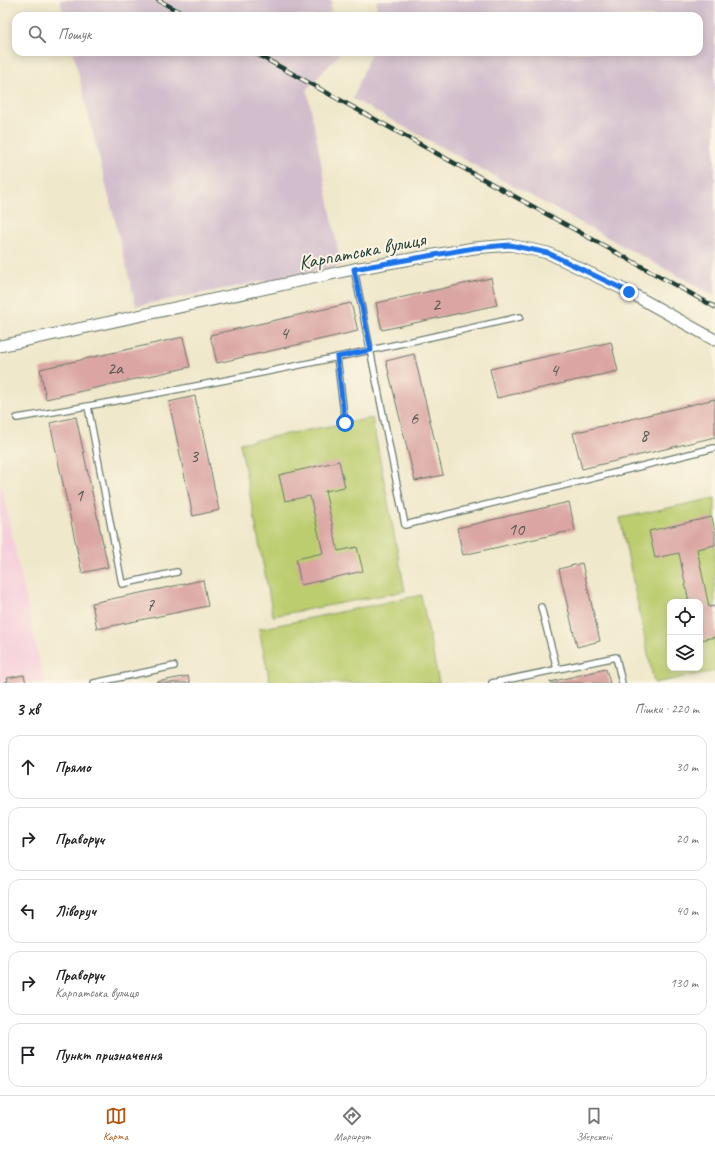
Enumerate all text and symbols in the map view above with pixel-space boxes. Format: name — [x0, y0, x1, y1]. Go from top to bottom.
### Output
search box — [12, 12, 703, 56]
icon: search — [26, 23, 48, 45]
text: Пошук — [58, 25, 91, 44]
street label: Карпатська вулиця — [297, 226, 429, 275]
route end — [620, 283, 638, 301]
house number: 2 — [432, 293, 442, 315]
house number: 4 — [280, 322, 290, 344]
house number: 2а — [107, 357, 124, 379]
house number: 4 — [550, 359, 560, 381]
house number: 6 — [410, 407, 419, 429]
route start — [336, 414, 354, 432]
house number: 8 — [640, 424, 650, 446]
house number: 3 — [190, 445, 200, 467]
house number: 1 — [75, 484, 84, 506]
house number: 10 — [508, 518, 526, 540]
house number: 7 — [146, 594, 155, 616]
map controls — [667, 599, 703, 671]
button: locate — [667, 599, 703, 635]
button: layers — [667, 635, 703, 671]
text: 3 хв — [16, 699, 39, 720]
text: Пішки · 220 m — [635, 701, 699, 717]
icon: ahead — [17, 756, 39, 778]
text: Прямо — [55, 758, 91, 777]
text: 30 m — [676, 759, 698, 775]
icon: right — [17, 828, 39, 850]
text: Праворуч — [55, 830, 104, 849]
text: 20 m — [676, 831, 698, 847]
icon: left — [17, 900, 39, 922]
text: Ліворуч — [55, 902, 96, 921]
text: 40 m — [676, 903, 698, 919]
text: Праворуч — [55, 966, 104, 985]
icon: right — [17, 972, 39, 994]
text: 130 m — [670, 975, 698, 991]
text: Карпатська вулиця — [55, 985, 138, 1001]
icon: arrive — [17, 1044, 39, 1066]
text: Пункт призначення — [55, 1046, 162, 1065]
tab: Карта — [103, 1105, 128, 1143]
tab: Маршрут — [334, 1105, 370, 1143]
tab: Збережені — [576, 1105, 612, 1143]

